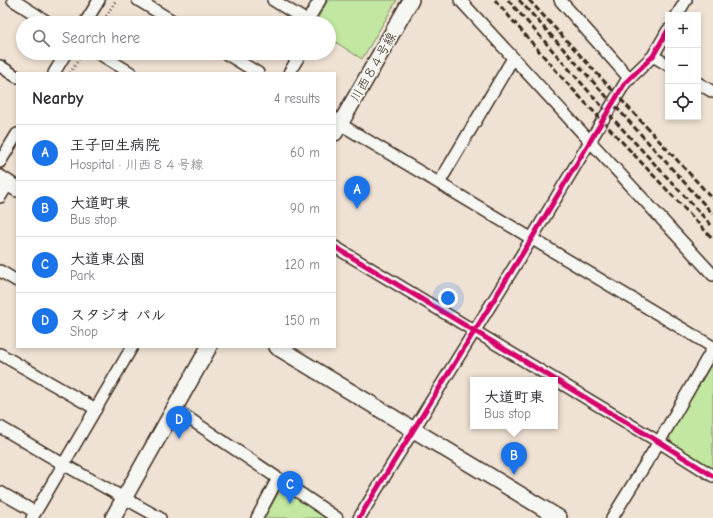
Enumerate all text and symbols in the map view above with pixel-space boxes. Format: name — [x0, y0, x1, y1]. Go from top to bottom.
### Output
map controls — [665, 12, 701, 120]
button: + — [665, 12, 701, 48]
search box — [16, 16, 336, 60]
icon: search — [30, 27, 52, 49]
text: Search here — [62, 29, 140, 47]
street label: 川西８４号線 — [347, 29, 399, 105]
button: − — [665, 48, 701, 84]
button: locate — [665, 84, 701, 120]
text: Nearby — [32, 89, 83, 108]
text: 4 results — [274, 91, 320, 106]
text: 王子回生病院 — [70, 136, 160, 154]
text: A — [41, 145, 49, 160]
text: 60 m — [290, 145, 320, 160]
text: Hospital · 川西８４号線 — [70, 157, 203, 172]
pin: A — [344, 176, 370, 209]
text: 大道町東 — [70, 194, 130, 212]
text: B — [41, 201, 49, 216]
text: 90 m — [290, 201, 320, 216]
text: Bus stop — [70, 212, 117, 227]
text: 大道東公園 — [70, 250, 145, 268]
text: C — [41, 257, 49, 272]
text: 120 m — [285, 257, 320, 272]
text: Park — [70, 268, 95, 283]
your location — [438, 288, 458, 308]
text: スタジオ パル — [70, 306, 166, 324]
text: D — [41, 313, 49, 328]
text: 150 m — [285, 313, 320, 328]
text: Shop — [70, 324, 98, 339]
popup — [470, 377, 558, 429]
text: 大道町東 — [484, 388, 544, 406]
pin: D — [166, 406, 192, 439]
text: Bus stop — [484, 406, 531, 421]
pin: B — [501, 442, 527, 475]
pin: C — [277, 471, 303, 504]

